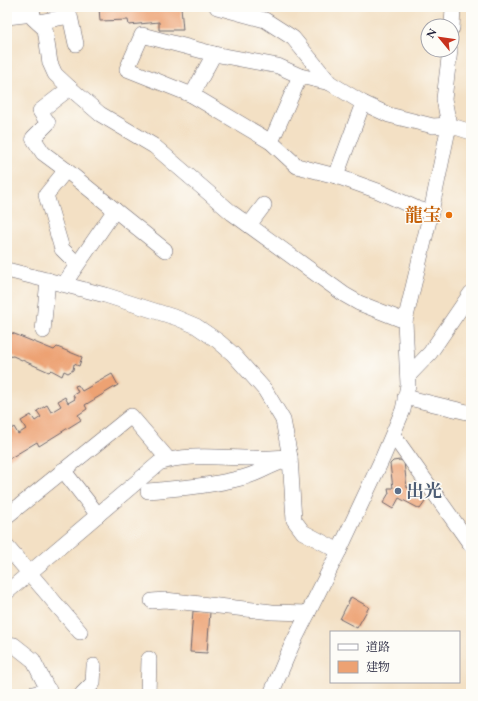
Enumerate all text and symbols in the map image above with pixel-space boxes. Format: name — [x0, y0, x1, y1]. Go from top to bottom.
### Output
north arrow — [420, 18, 460, 58]
text: N — [423, 26, 440, 40]
place label: 龍宝 — [405, 203, 441, 226]
marker: 龍宝 — [444, 210, 454, 220]
place label: 出光 — [406, 479, 442, 502]
marker: 出光 — [393, 486, 403, 496]
legend — [330, 631, 460, 683]
text: 道路 — [366, 639, 390, 655]
text: 建物 — [366, 659, 390, 675]

